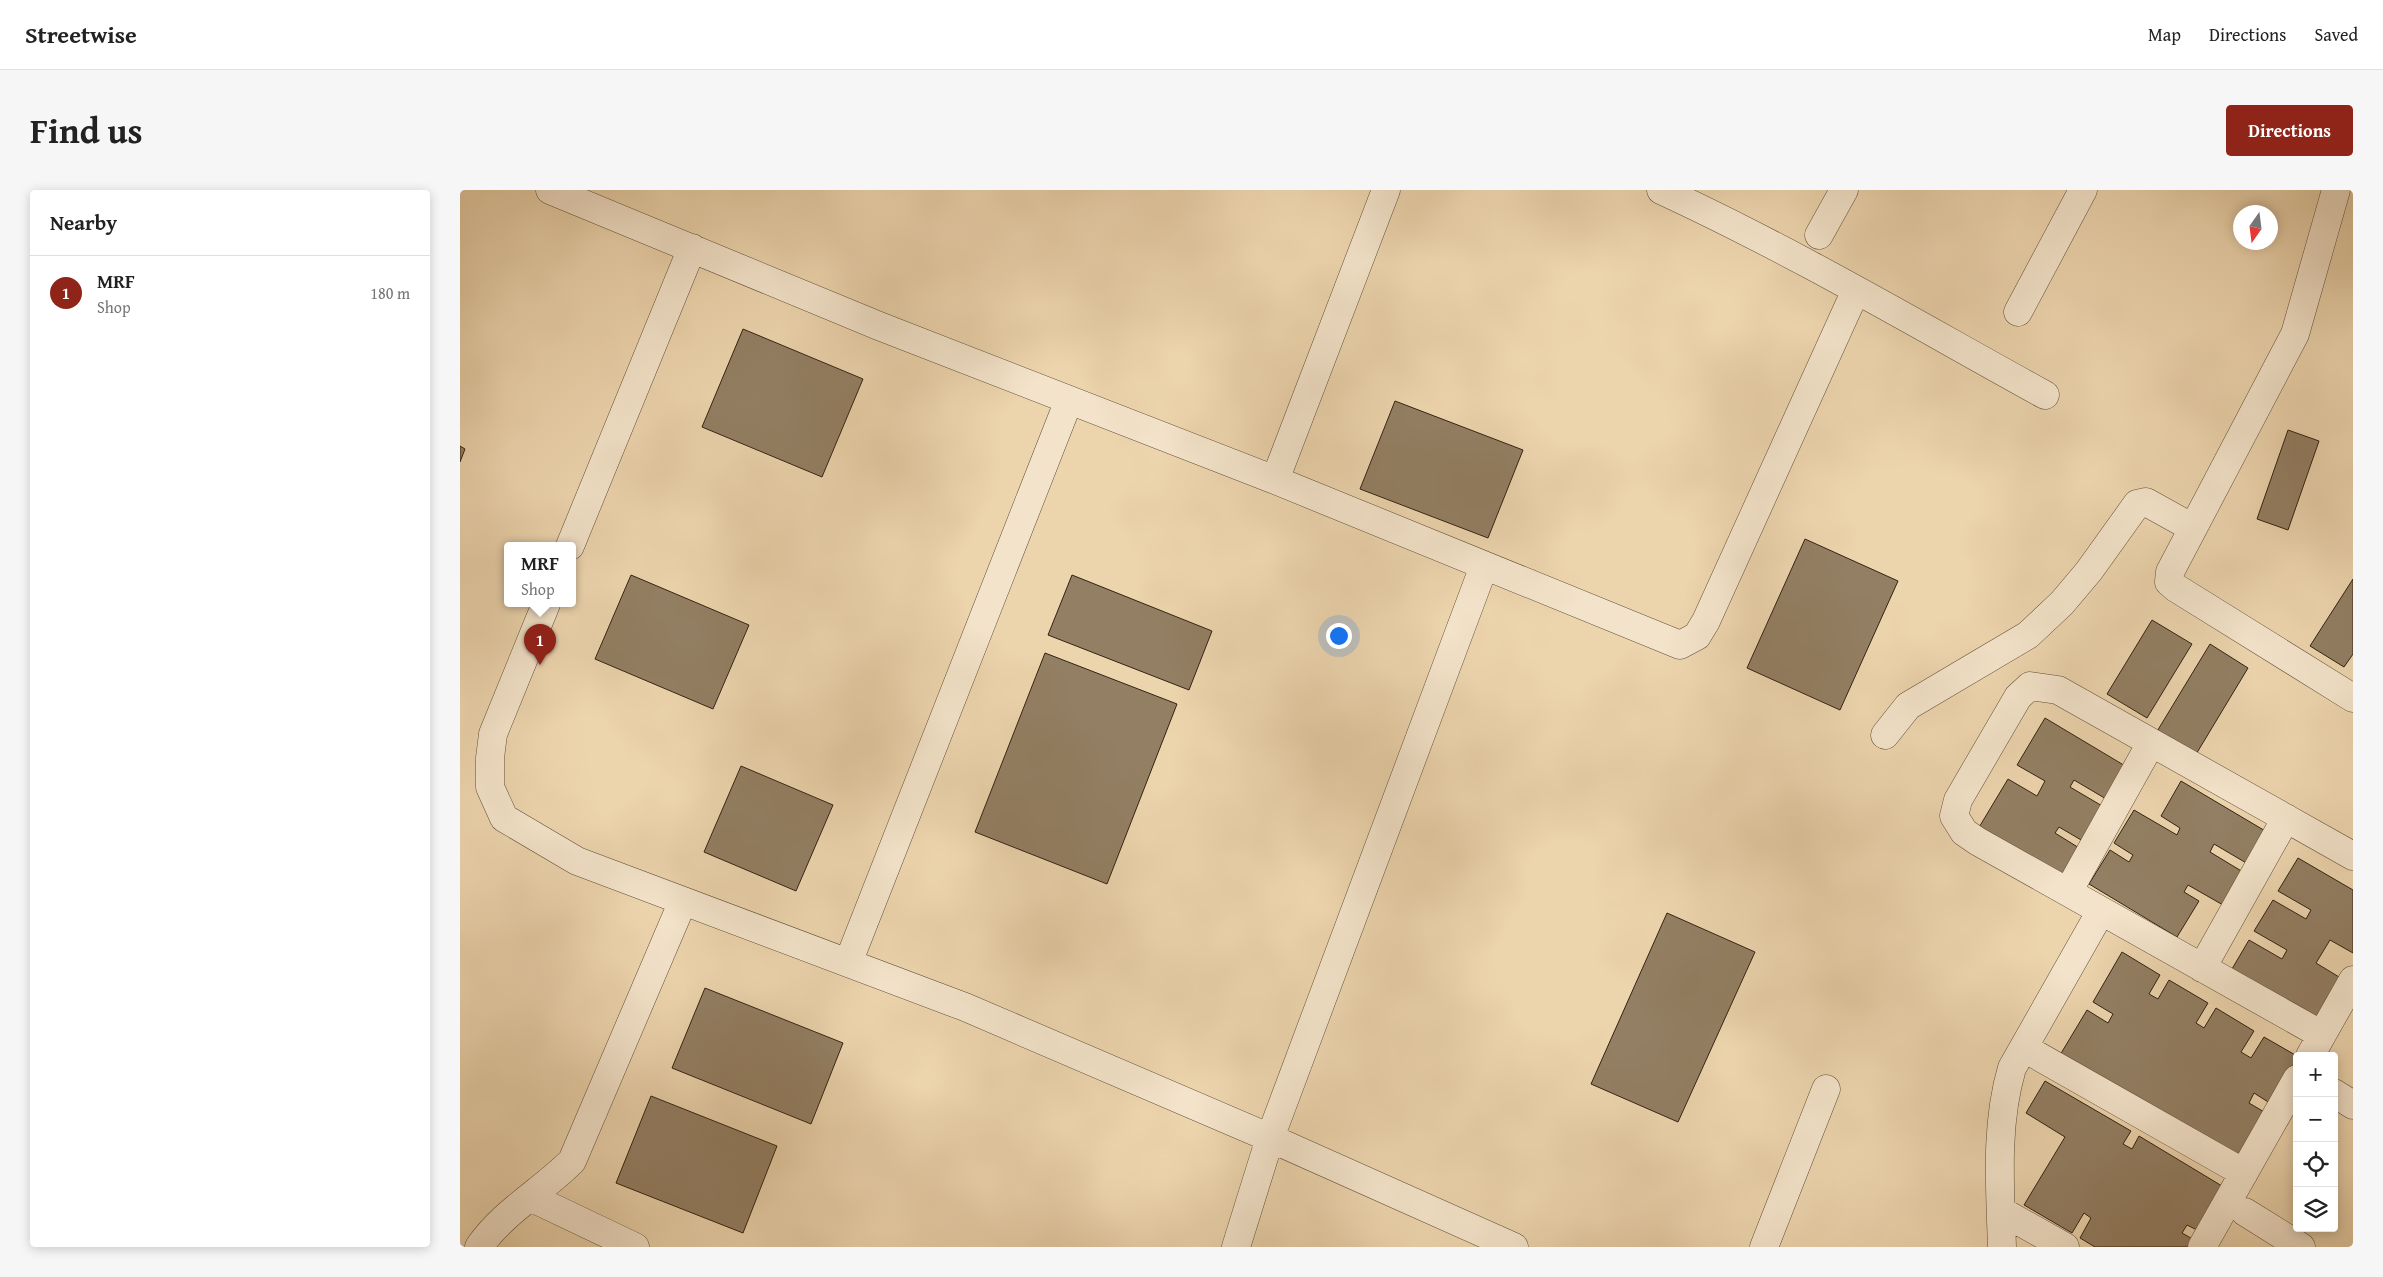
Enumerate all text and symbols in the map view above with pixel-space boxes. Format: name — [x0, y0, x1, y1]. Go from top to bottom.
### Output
text: Streetwise — [25, 17, 137, 52]
text: Map — [2148, 21, 2181, 48]
text: Directions — [2209, 21, 2286, 48]
text: Saved — [2314, 21, 2358, 48]
text: Find us — [30, 105, 143, 156]
button: Directions — [2226, 105, 2353, 156]
north arrow — [2233, 205, 2278, 250]
text: Nearby — [50, 207, 117, 238]
text: MRF — [97, 267, 135, 295]
text: 1 — [62, 281, 70, 305]
text: 180 m — [370, 281, 410, 305]
text: Shop — [97, 295, 131, 319]
popup — [504, 542, 576, 607]
text: MRF — [521, 549, 559, 577]
text: Shop — [521, 577, 555, 601]
your location — [1326, 623, 1352, 649]
pin: 1 — [524, 624, 556, 665]
map controls — [2293, 1052, 2338, 1232]
button: + — [2293, 1052, 2338, 1097]
button: − — [2293, 1097, 2338, 1142]
button: locate — [2293, 1142, 2338, 1187]
button: layers — [2293, 1187, 2338, 1232]

